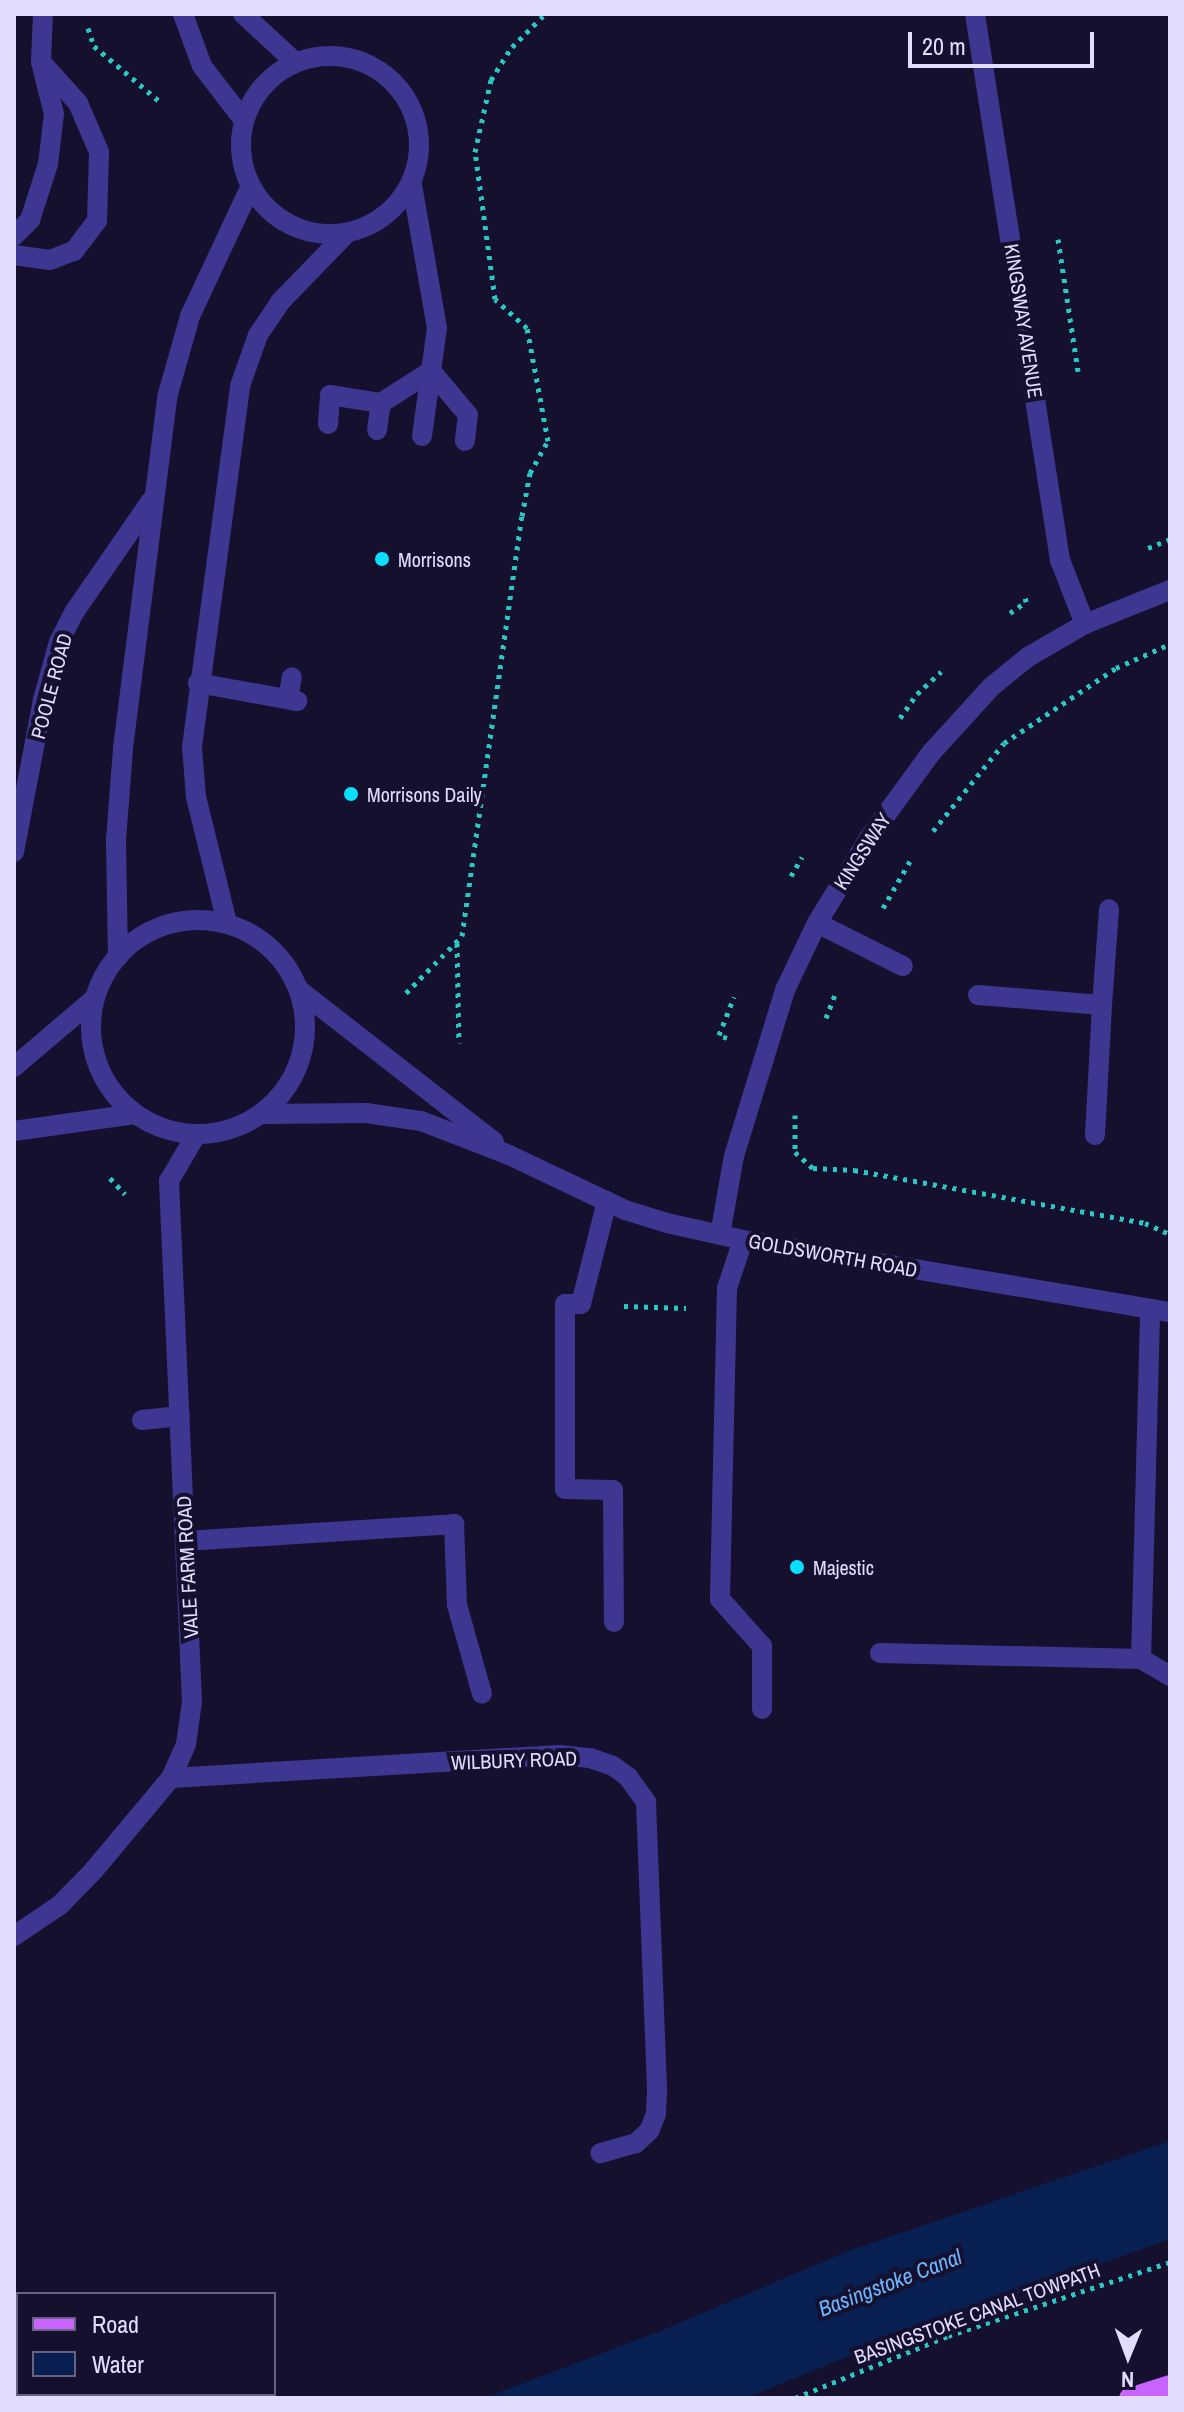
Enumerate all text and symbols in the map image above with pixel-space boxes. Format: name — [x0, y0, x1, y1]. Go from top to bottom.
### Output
scale bar — [912, 16, 1098, 66]
text: 20 m — [922, 30, 966, 62]
street label: KINGSWAY AVENUE — [1000, 241, 1048, 401]
place label: Morrisons — [398, 547, 471, 571]
marker: Morrisons — [373, 550, 391, 568]
street label: POOLE ROAD — [25, 631, 77, 741]
place label: Morrisons Daily — [367, 782, 482, 806]
marker: Morrisons Daily — [342, 785, 360, 803]
street label: KINGSWAY — [828, 808, 896, 894]
street label: GOLDSWORTH ROAD — [747, 1228, 919, 1282]
street label: VALE FARM ROAD — [171, 1495, 203, 1639]
place label: Majestic — [813, 1555, 874, 1579]
marker: Majestic — [788, 1558, 806, 1576]
street label: WILBURY ROAD — [450, 1746, 578, 1774]
water label: Basingstoke Canal — [815, 2244, 965, 2322]
street label: BASINGSTOKE CANAL TOWPATH — [851, 2257, 1103, 2369]
legend — [16, 2292, 276, 2396]
text: Road — [92, 2308, 139, 2340]
north arrow — [1088, 2316, 1168, 2396]
text: Water — [92, 2348, 144, 2380]
text: N — [1121, 2365, 1134, 2395]

